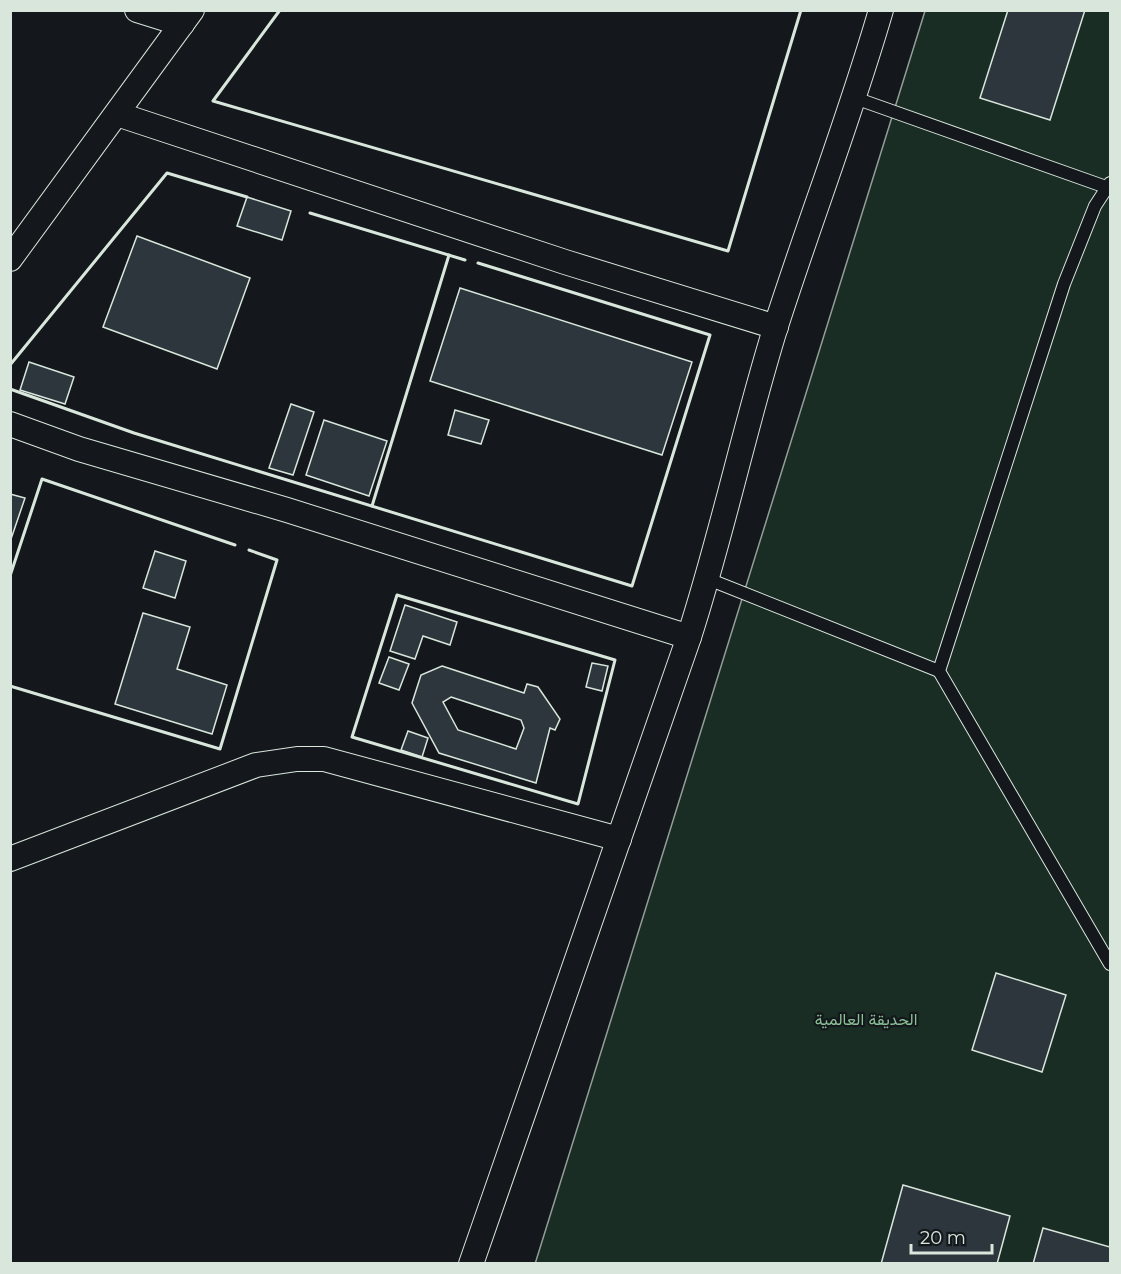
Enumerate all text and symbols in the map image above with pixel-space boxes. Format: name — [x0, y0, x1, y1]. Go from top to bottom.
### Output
park label: الحديقة العالمية — [815, 1010, 917, 1029]
scale bar — [911, 1217, 992, 1255]
text: 20 m — [920, 1227, 966, 1249]

